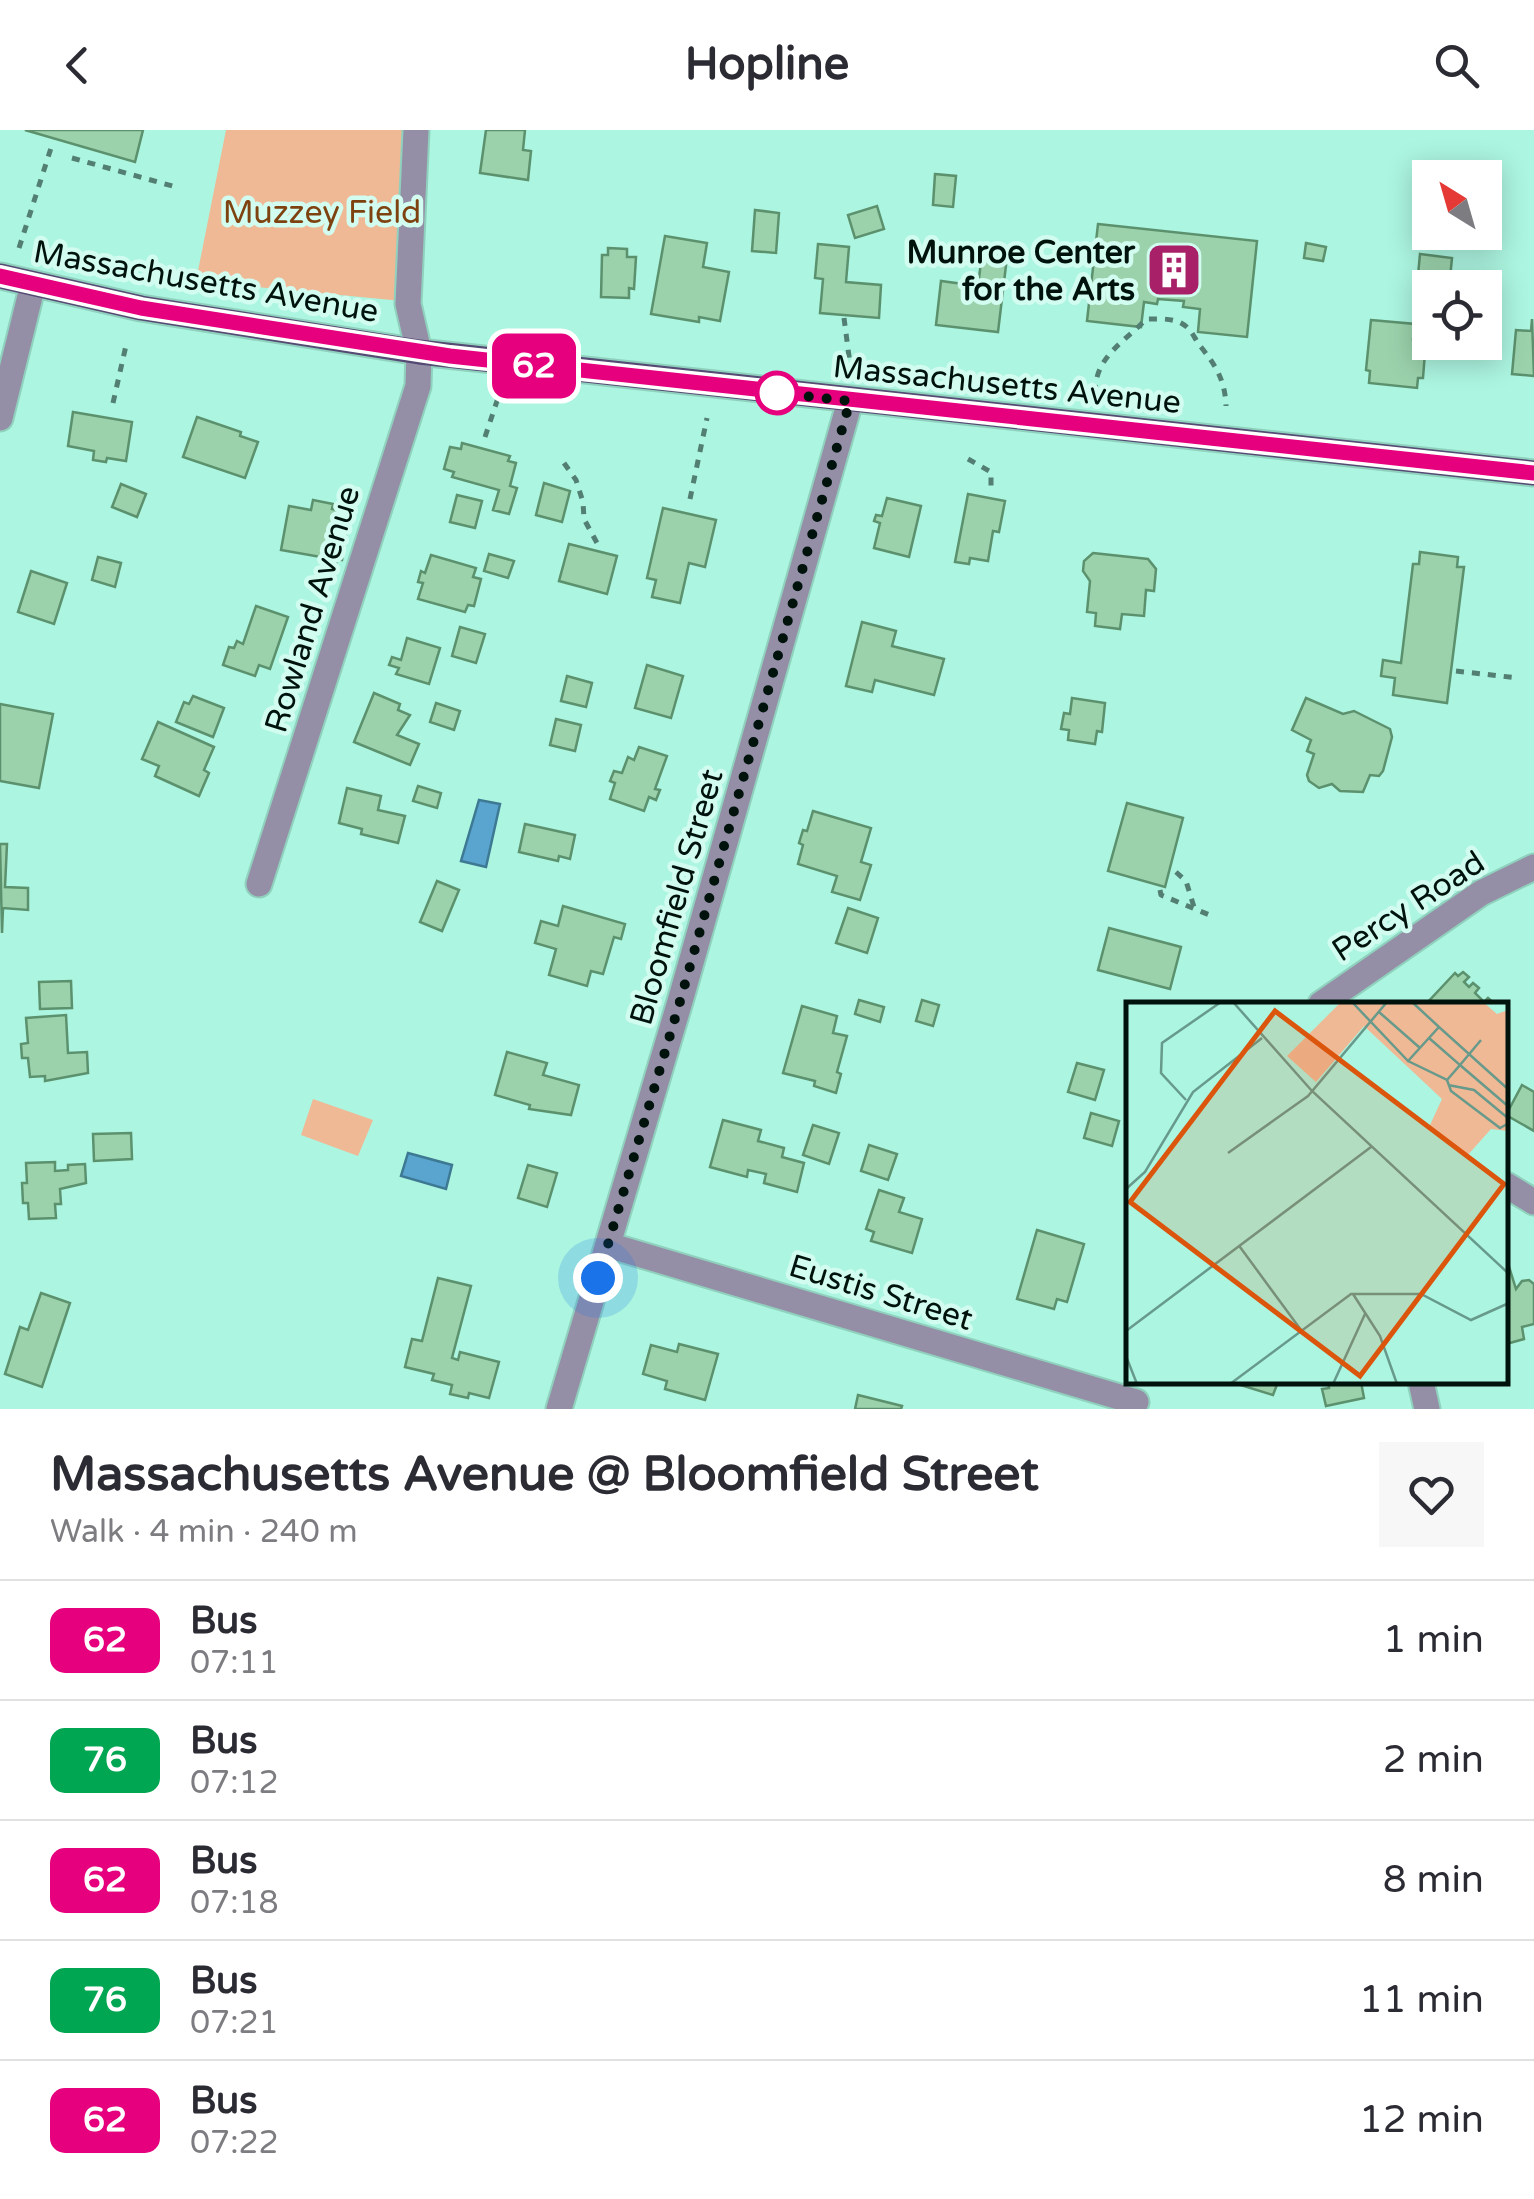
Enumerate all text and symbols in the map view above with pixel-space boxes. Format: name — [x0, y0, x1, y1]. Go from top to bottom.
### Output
icon: back — [50, 38, 105, 93]
text: Hopline — [685, 38, 849, 92]
icon: search — [1429, 38, 1484, 93]
north arrow — [1412, 160, 1502, 250]
map controls — [1412, 160, 1502, 360]
park label: Muzzey Field — [223, 194, 421, 232]
street label: Massachusetts Avenue — [30, 233, 381, 331]
place label: Munroe Center for the Arts — [907, 234, 1136, 309]
building icon: Munroe Center for the Arts — [1144, 240, 1204, 300]
button: locate — [1412, 270, 1502, 360]
line badge: 62 — [489, 334, 579, 398]
text: 62 — [512, 345, 556, 387]
street label: Massachusetts Avenue — [831, 348, 1183, 422]
unlabelled marker — [756, 372, 798, 414]
street label: Rowland Avenue — [257, 481, 369, 737]
street label: Bloomfield Street — [622, 765, 732, 1030]
street label: Percy Road — [1325, 844, 1492, 970]
inset map — [1126, 1002, 1509, 1384]
street label: Eustis Street — [784, 1247, 977, 1339]
your location — [573, 1253, 623, 1303]
button: heart — [1379, 1442, 1484, 1547]
text: Massachusetts Avenue @ Bloomfield Street — [50, 1446, 1039, 1504]
text: Walk · 4 min · 240 m — [50, 1513, 358, 1551]
text: Bus — [190, 1598, 257, 1644]
text: 1 min — [1383, 1617, 1484, 1663]
text: 62 — [83, 1619, 127, 1661]
text: 07:11 — [190, 1644, 279, 1682]
text: Bus — [190, 1718, 257, 1764]
text: 2 min — [1383, 1737, 1484, 1783]
text: 76 — [83, 1739, 127, 1781]
text: 07:12 — [190, 1764, 279, 1802]
text: Bus — [190, 1838, 257, 1884]
text: 8 min — [1383, 1857, 1484, 1903]
text: 62 — [83, 1859, 127, 1901]
text: 07:18 — [190, 1884, 279, 1922]
text: Bus — [190, 1958, 257, 2004]
text: 11 min — [1359, 1977, 1484, 2023]
text: 76 — [83, 1979, 127, 2021]
text: 07:21 — [190, 2004, 279, 2042]
text: Bus — [190, 2078, 257, 2124]
text: 12 min — [1359, 2097, 1484, 2143]
text: 62 — [83, 2099, 127, 2141]
text: 07:22 — [190, 2124, 279, 2162]

